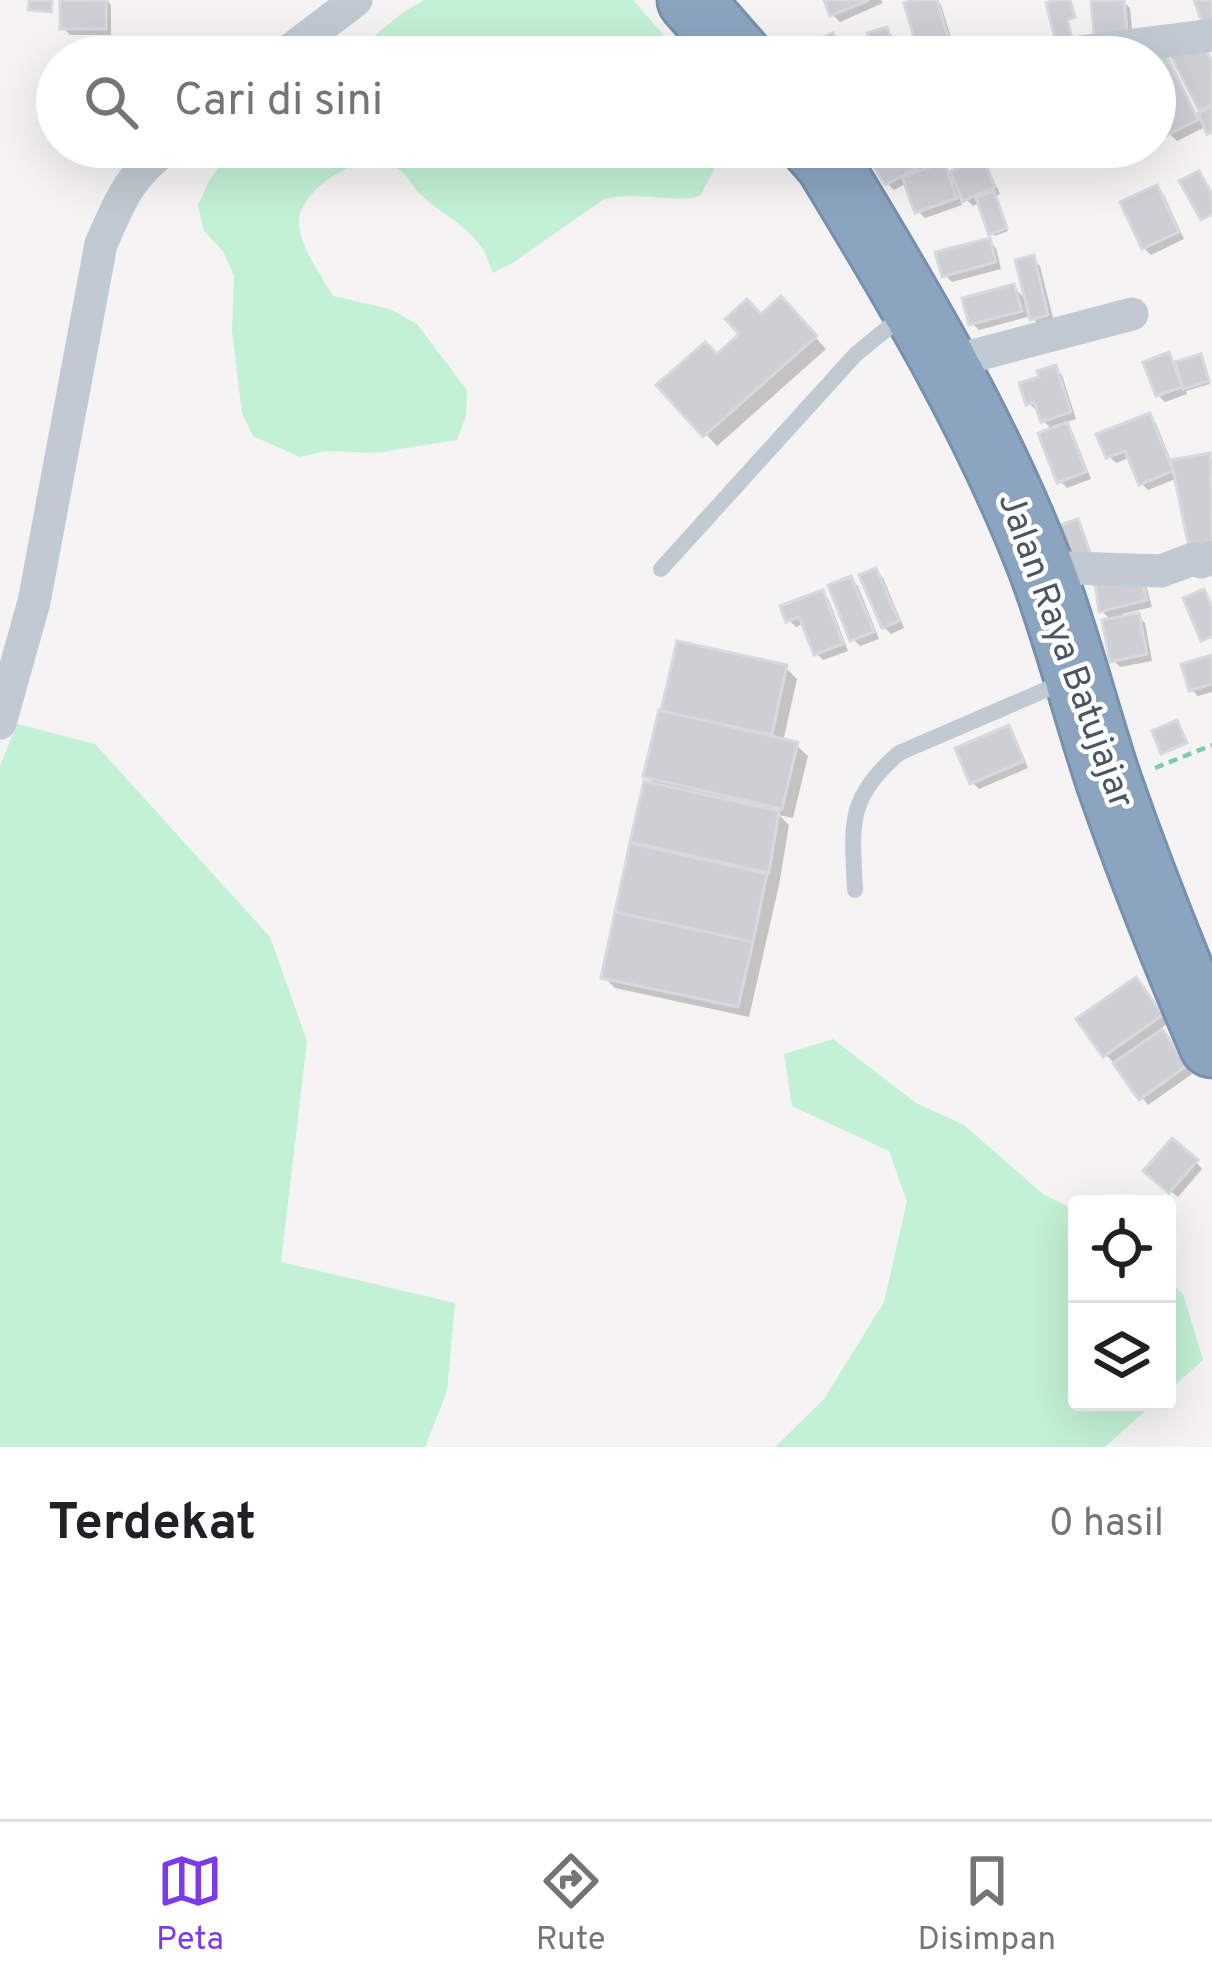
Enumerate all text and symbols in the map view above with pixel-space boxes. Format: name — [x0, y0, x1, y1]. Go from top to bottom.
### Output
search box — [36, 36, 1176, 168]
icon: search — [78, 69, 144, 135]
text: Cari di sini — [174, 74, 383, 131]
street label: Jalan Raya Batujajar — [986, 487, 1142, 815]
map controls — [1068, 1195, 1176, 1411]
button: locate — [1068, 1195, 1176, 1303]
button: layers — [1068, 1303, 1176, 1411]
text: Terdekat — [48, 1493, 256, 1558]
text: 0 hasil — [1049, 1501, 1164, 1550]
tab: Peta — [156, 1848, 224, 1962]
tab: Rute — [536, 1848, 606, 1962]
tab: Disimpan — [917, 1848, 1056, 1962]

